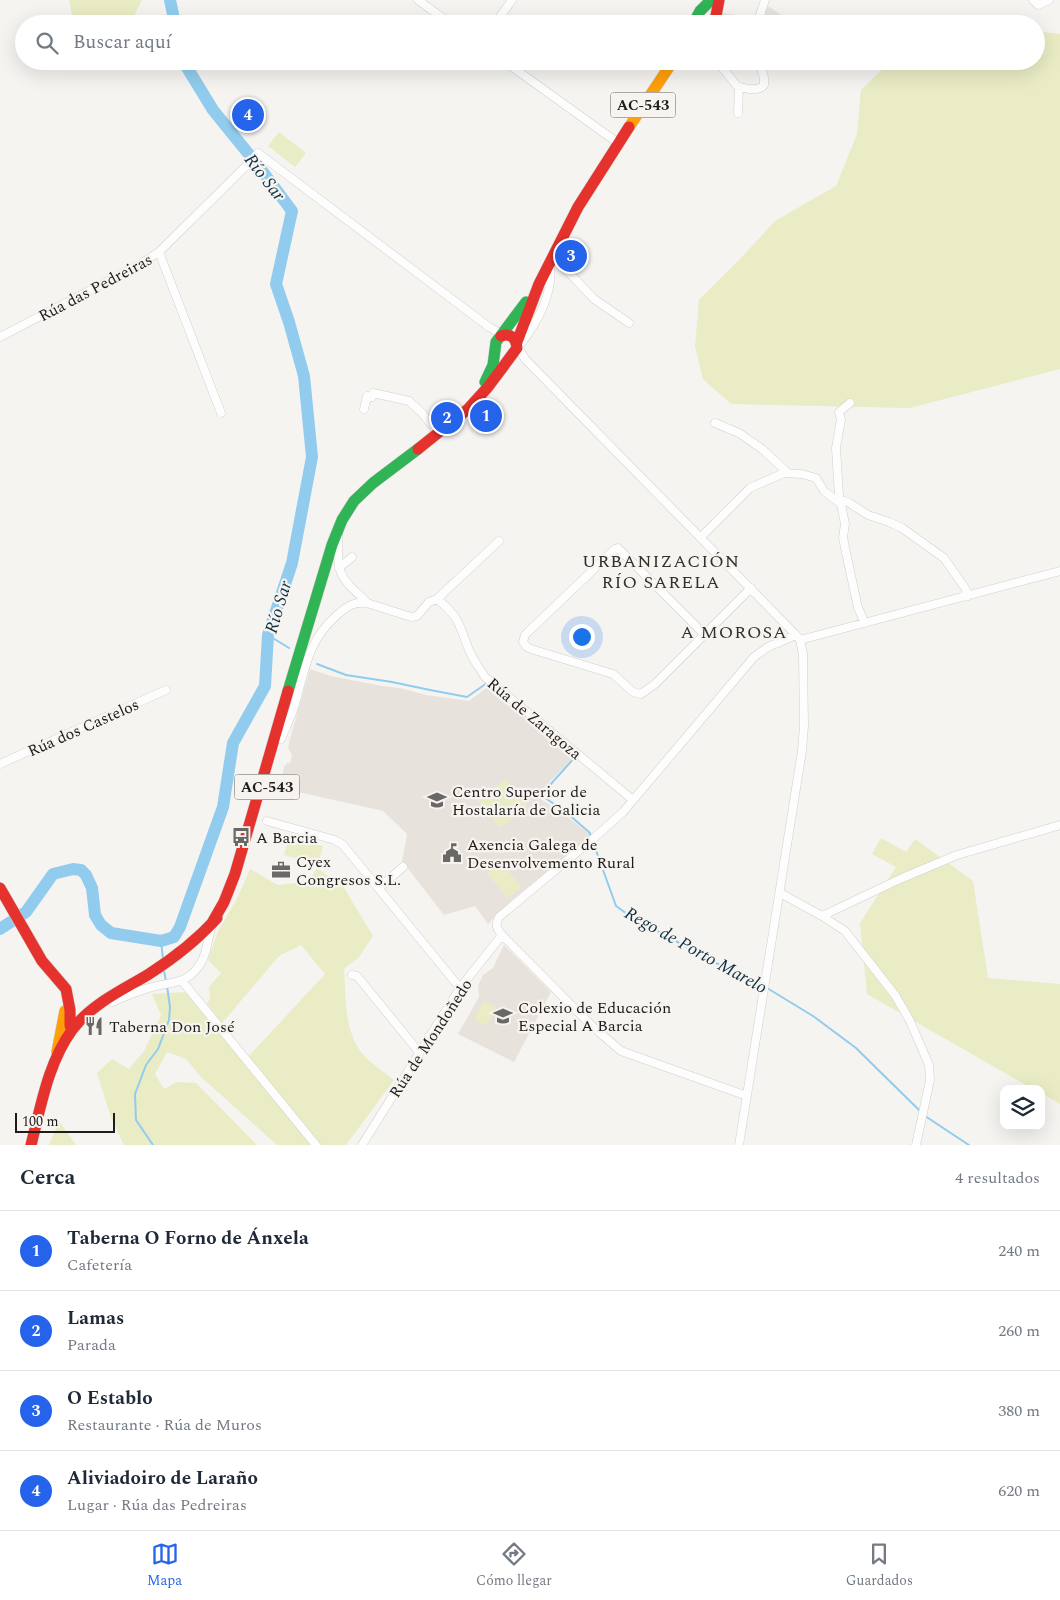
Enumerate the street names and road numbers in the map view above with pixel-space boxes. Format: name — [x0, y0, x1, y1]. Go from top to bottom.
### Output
road number: AC-543 — [610, 92, 676, 118]
street label: Rúa das Pedreiras — [34, 248, 157, 328]
street label: Rúa de Zaragoza — [482, 672, 587, 766]
street label: Rúa dos Castelos — [24, 693, 143, 763]
road number: AC-543 — [234, 774, 300, 800]
street label: Rúa de Mondoñedo — [383, 974, 478, 1103]

